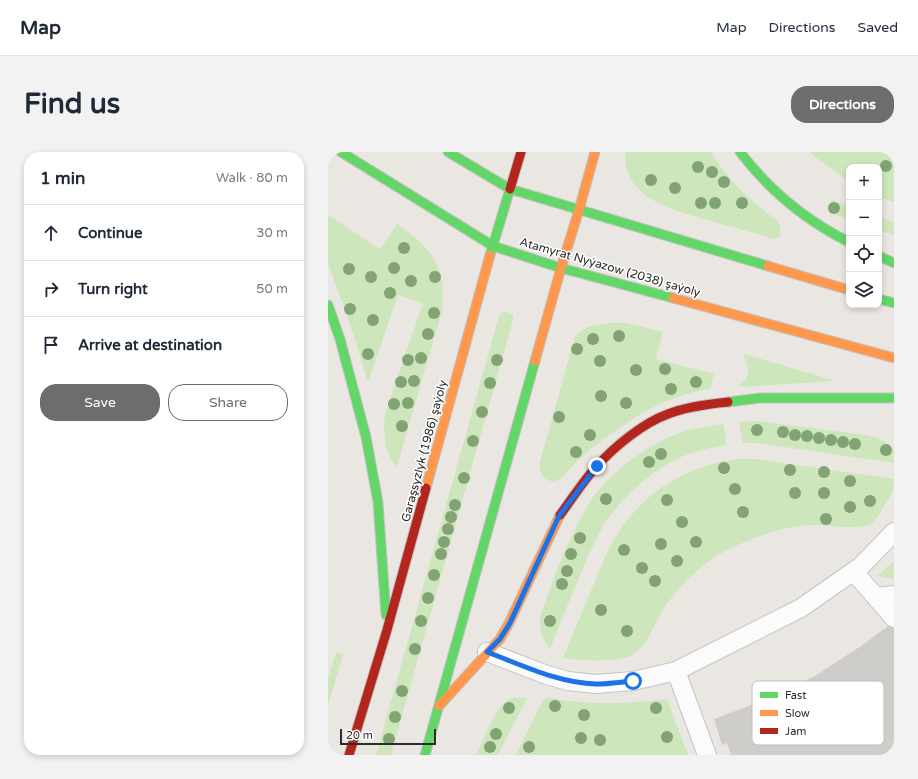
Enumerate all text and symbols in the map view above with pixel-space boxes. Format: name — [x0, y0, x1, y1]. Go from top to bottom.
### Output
text: Map — [20, 17, 61, 39]
text: Map — [716, 19, 747, 36]
text: Directions — [769, 19, 836, 36]
text: Saved — [858, 19, 898, 36]
button: Directions — [791, 86, 894, 123]
text: Find us — [24, 87, 120, 121]
map controls — [846, 164, 882, 308]
button: + — [846, 164, 882, 200]
text: 1 min — [40, 168, 85, 189]
text: Walk · 80 m — [216, 170, 288, 186]
button: − — [846, 200, 882, 236]
icon: ahead — [40, 222, 62, 244]
text: Continue — [78, 224, 142, 242]
text: 30 m — [256, 225, 288, 241]
street label: Atamyrat Nyýazow (2038) şaýoly — [518, 234, 703, 300]
button: locate — [846, 236, 882, 272]
button: layers — [846, 272, 882, 308]
icon: right — [40, 278, 62, 300]
text: Turn right — [78, 280, 148, 298]
text: 50 m — [256, 281, 288, 297]
icon: arrive — [40, 334, 62, 356]
text: Arrive at destination — [78, 336, 222, 354]
street label: Garaşsyzlyk (1986) şaýoly — [398, 378, 450, 524]
button: Save — [40, 384, 160, 421]
button: Share — [168, 384, 288, 421]
route end — [588, 457, 606, 475]
route start — [624, 672, 642, 690]
legend — [752, 681, 884, 745]
text: Fast — [785, 689, 806, 702]
text: Slow — [785, 707, 810, 720]
text: Jam — [785, 725, 806, 738]
scale bar — [340, 727, 436, 746]
text: 20 m — [346, 729, 373, 742]

